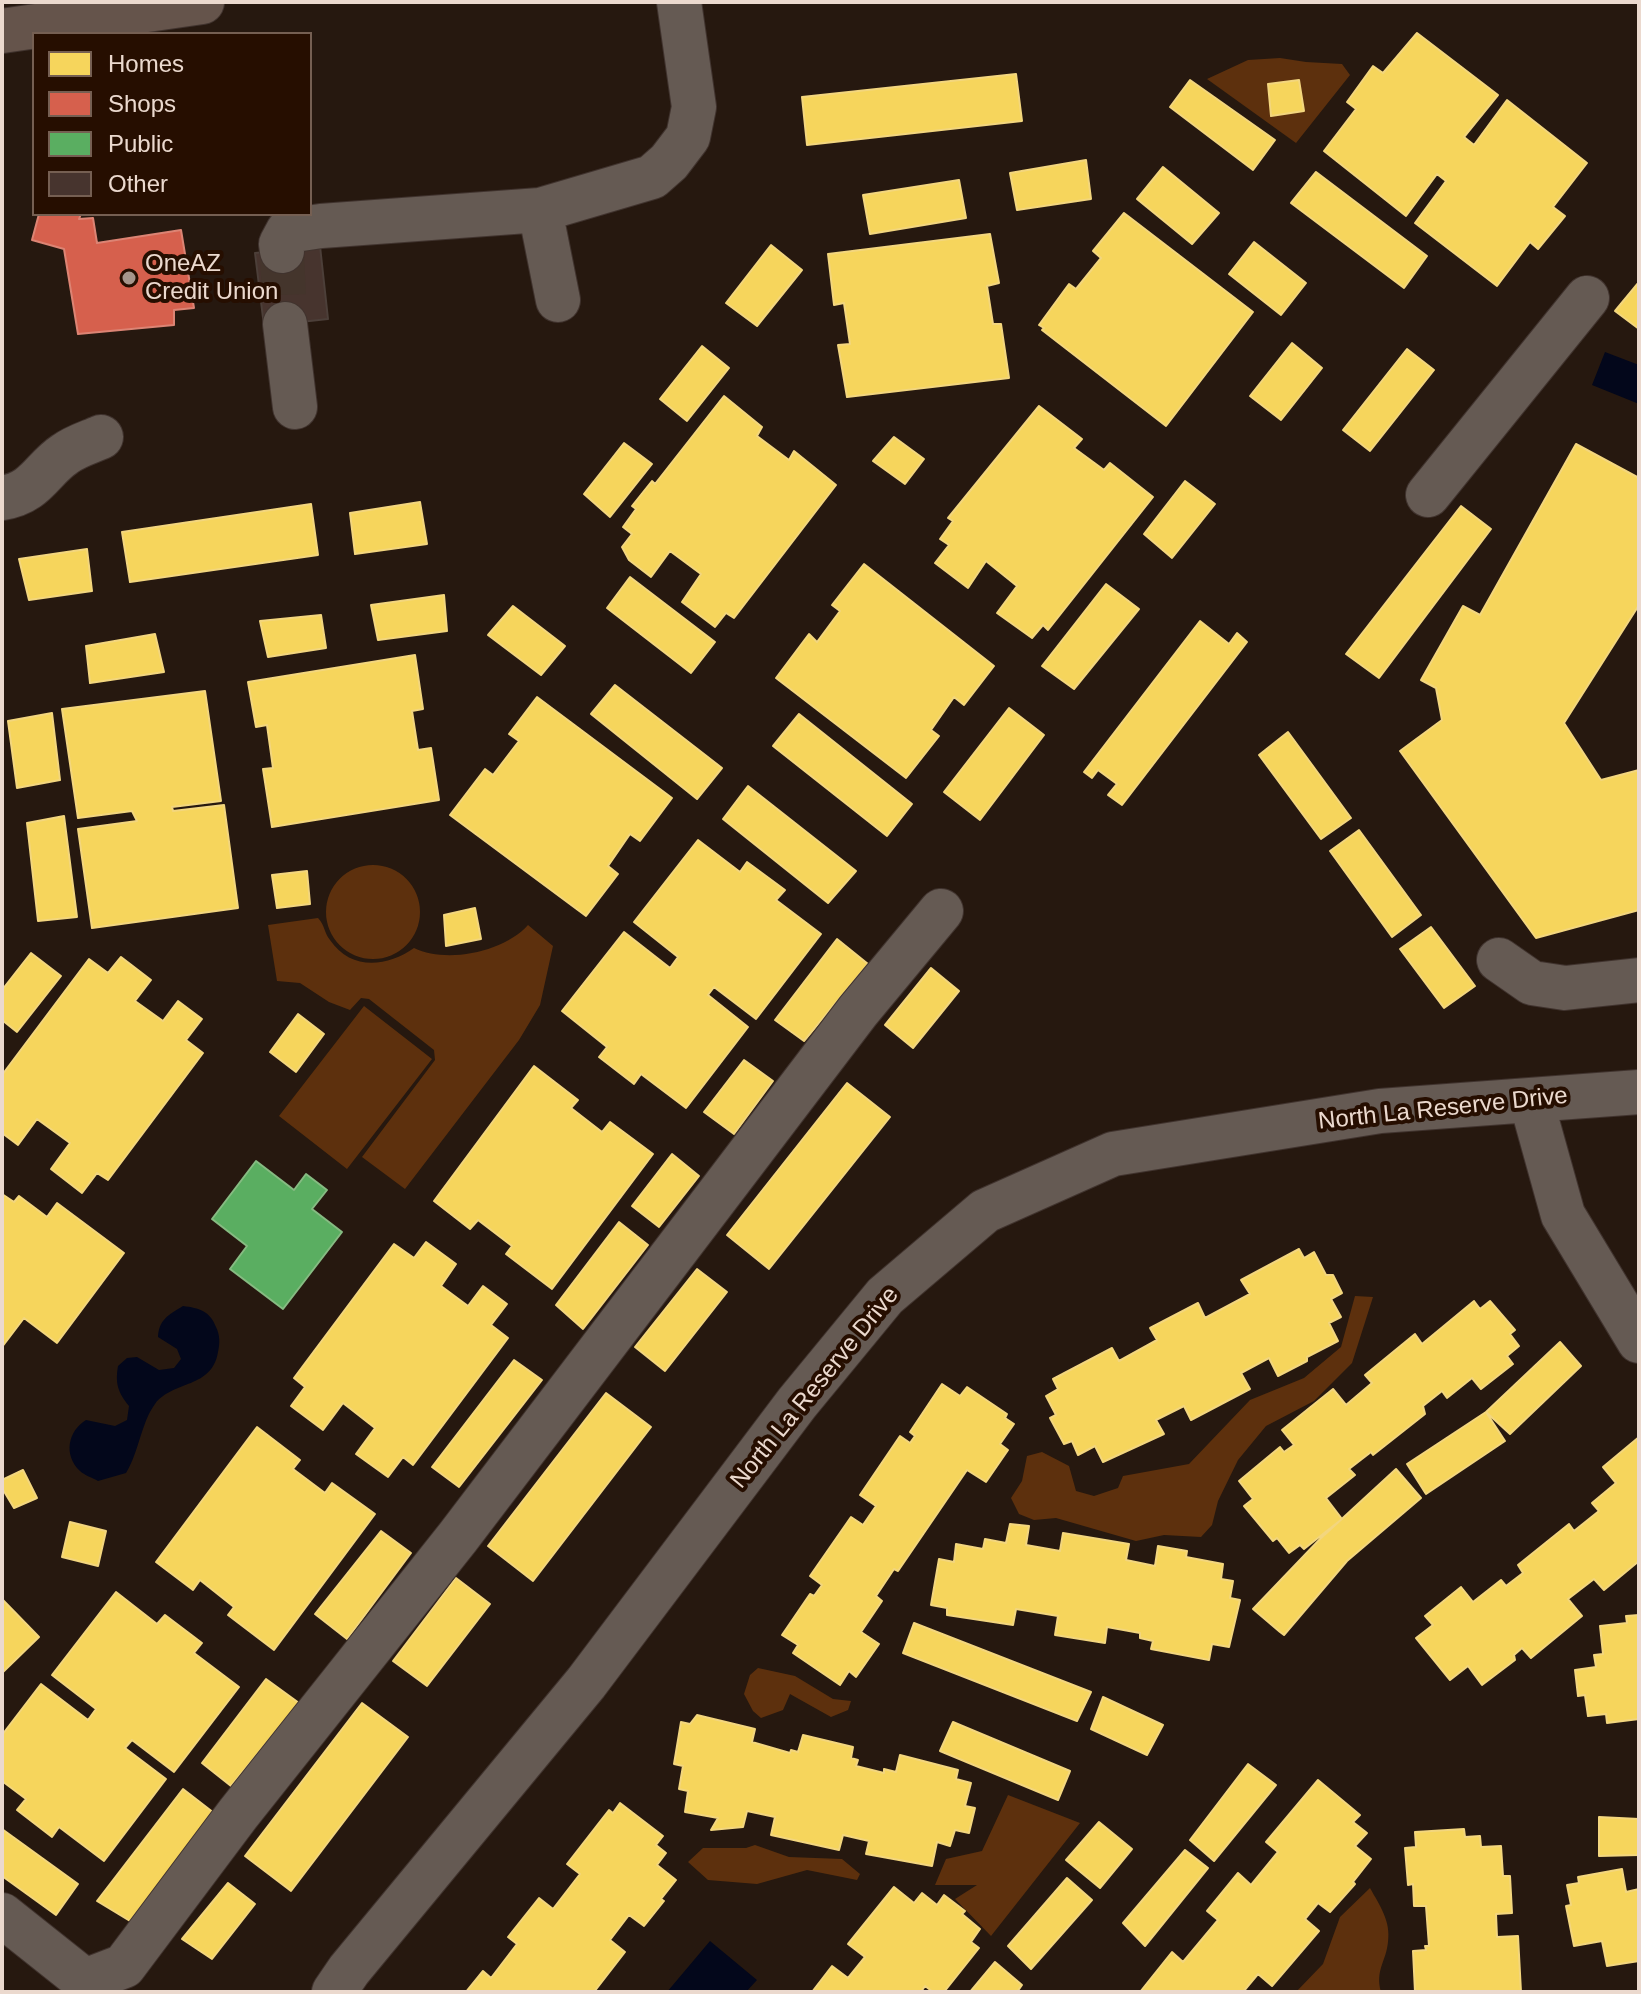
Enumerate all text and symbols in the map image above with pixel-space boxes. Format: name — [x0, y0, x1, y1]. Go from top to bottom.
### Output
legend — [32, 32, 312, 216]
text: Homes — [108, 50, 184, 77]
text: Shops — [108, 90, 176, 117]
text: Public — [108, 130, 173, 157]
text: Other — [108, 170, 168, 197]
place label: OneAZ Credit Union — [145, 250, 278, 306]
marker: OneAZ Credit Union — [120, 269, 138, 287]
street label: North La Reserve Drive — [1317, 1082, 1569, 1136]
street label: North La Reserve Drive — [725, 1282, 905, 1494]

